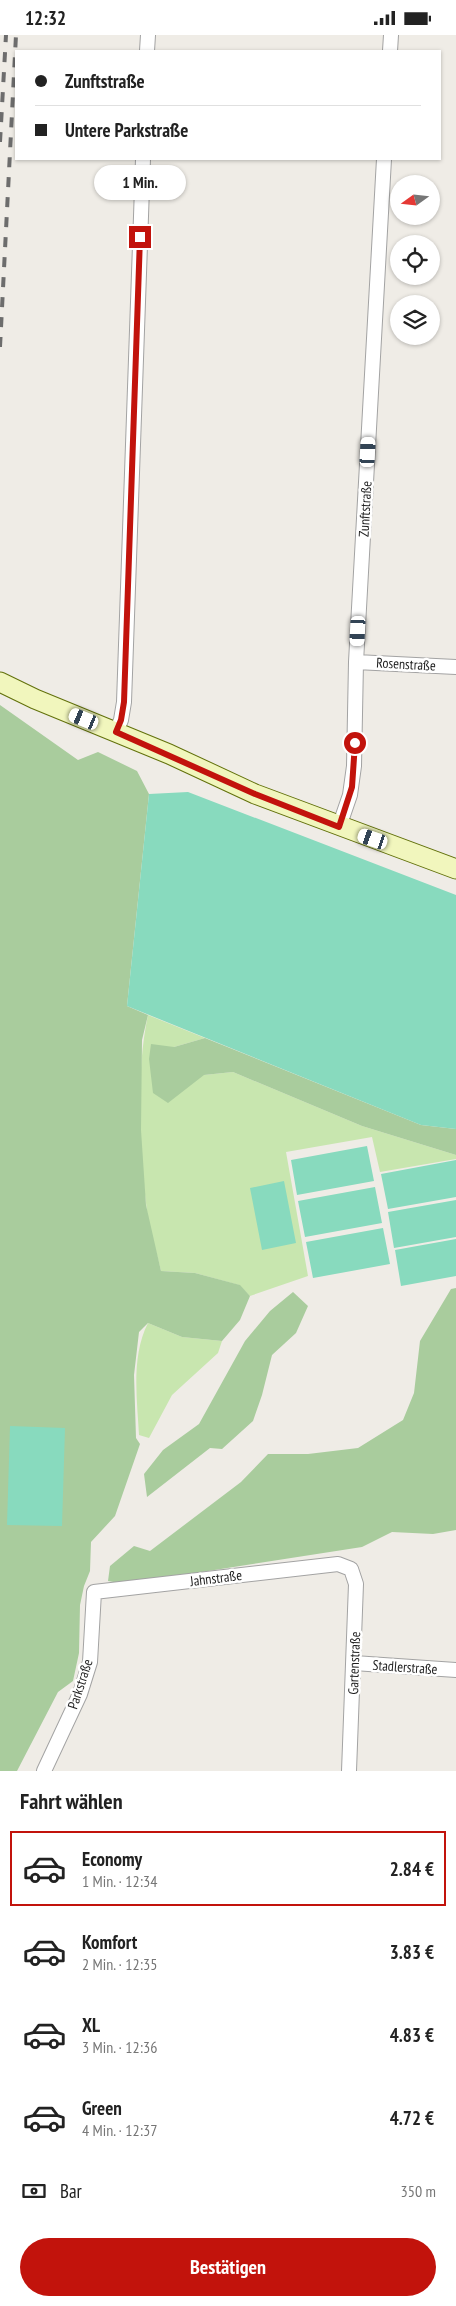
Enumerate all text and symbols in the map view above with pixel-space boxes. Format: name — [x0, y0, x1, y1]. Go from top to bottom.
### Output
text: 12:32 — [25, 6, 66, 30]
text: Zunftstraße — [65, 69, 145, 93]
text: Untere Parkstraße — [65, 118, 188, 142]
callout: 1 Min. — [94, 165, 186, 199]
text: 1 Min. — [122, 172, 158, 192]
north arrow — [390, 175, 440, 225]
map controls — [390, 175, 440, 345]
route end — [129, 226, 151, 248]
button: locate — [390, 235, 440, 285]
button: layers — [390, 295, 440, 345]
car — [359, 437, 376, 467]
street label: Zunftstraße — [355, 480, 375, 537]
car — [349, 616, 366, 646]
street label: Rosenstraße — [376, 653, 436, 675]
car — [67, 706, 100, 732]
route start — [344, 732, 366, 754]
car — [356, 827, 389, 851]
street label: Jahnstraße — [188, 1566, 243, 1590]
street label: Gartenstraße — [344, 1631, 364, 1695]
street label: Stadlerstraße — [372, 1656, 438, 1678]
street label: Parkstraße — [63, 1657, 97, 1711]
text: Fahrt wählen — [20, 1787, 123, 1815]
icon: car — [22, 1846, 67, 1891]
text: Economy — [82, 1847, 142, 1871]
text: 2.84 € — [390, 1857, 434, 1881]
text: 1 Min. · 12:34 — [82, 1871, 157, 1891]
icon: car — [22, 1929, 67, 1974]
text: Komfort — [82, 1930, 137, 1954]
text: 3.83 € — [390, 1940, 434, 1964]
text: 2 Min. · 12:35 — [82, 1954, 157, 1974]
icon: car — [22, 2012, 67, 2057]
text: XL — [82, 2013, 100, 2037]
text: 4.83 € — [390, 2023, 434, 2047]
text: 3 Min. · 12:36 — [82, 2037, 157, 2057]
icon: car — [22, 2095, 67, 2140]
text: Green — [82, 2096, 122, 2120]
text: 4.72 € — [390, 2106, 434, 2130]
text: 4 Min. · 12:37 — [82, 2120, 157, 2140]
icon: cash — [20, 2177, 48, 2205]
text: Bar — [60, 2179, 82, 2203]
text: 350 m — [401, 2181, 436, 2201]
button: Bestätigen — [20, 2238, 436, 2296]

